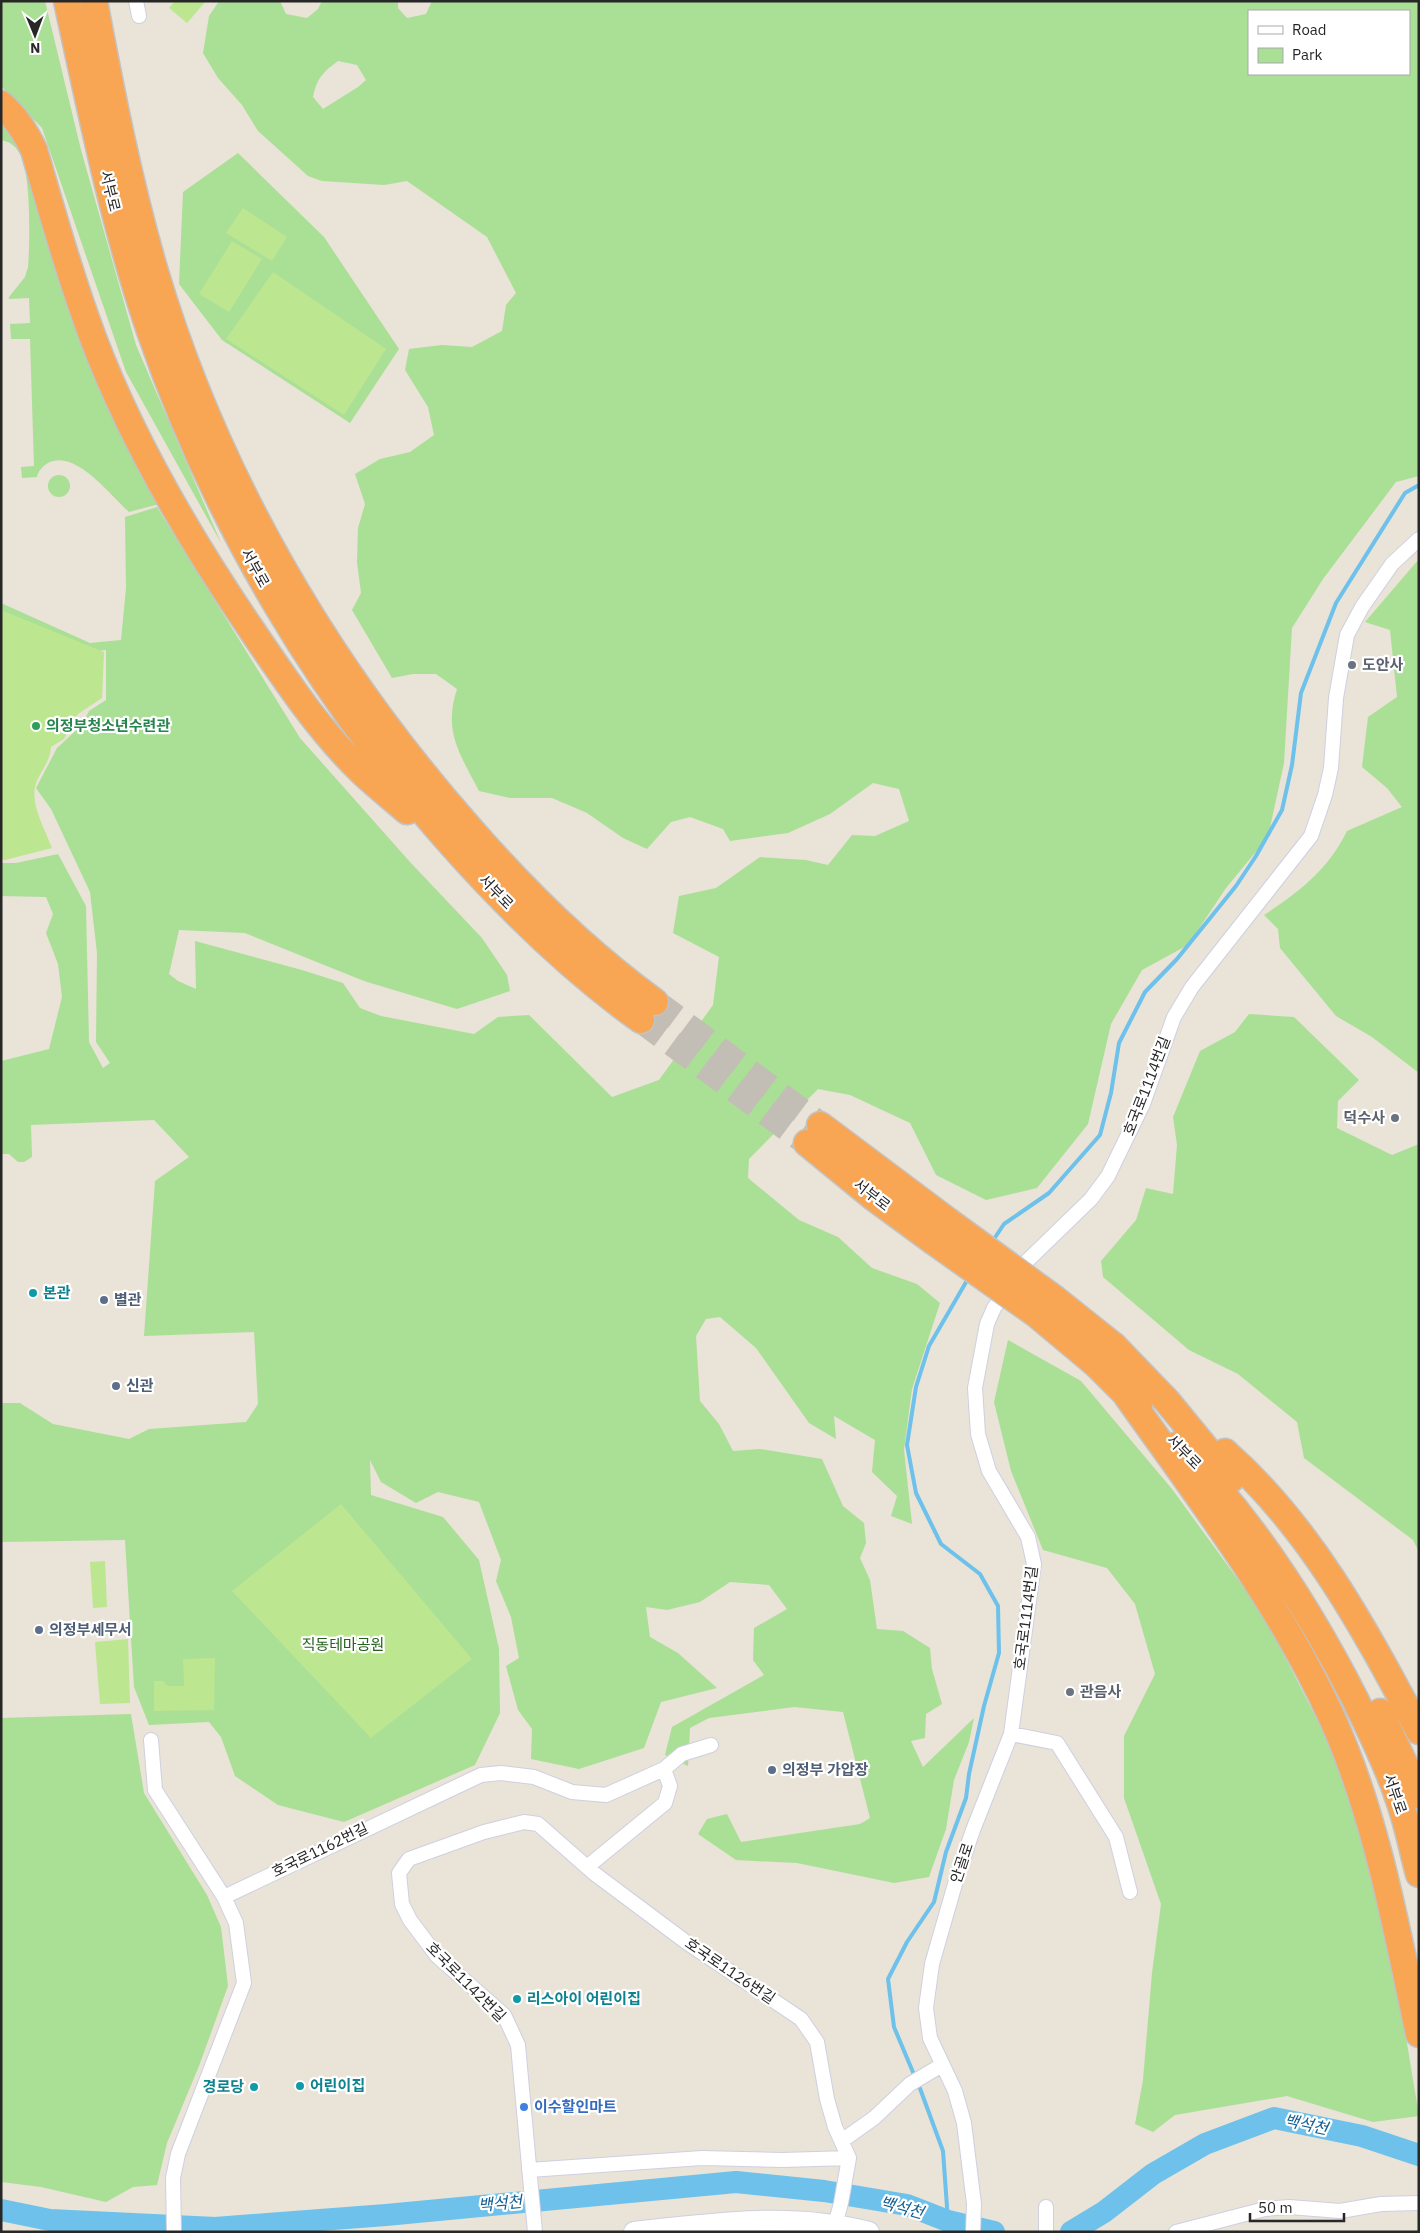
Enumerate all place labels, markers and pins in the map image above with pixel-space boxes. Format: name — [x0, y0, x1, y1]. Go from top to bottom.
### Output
place label: 도안사 — [1362, 655, 1404, 674]
marker: 도안사 — [1346, 659, 1358, 671]
place label: 의정부청소년수련관 — [46, 716, 170, 735]
marker: 의정부청소년수련관 — [30, 720, 42, 732]
place label: 덕수사 — [1344, 1108, 1385, 1127]
marker: 덕수사 — [1389, 1112, 1401, 1124]
place label: 본관 — [43, 1283, 71, 1302]
marker: 본관 — [27, 1287, 39, 1299]
place label: 별관 — [114, 1290, 142, 1309]
marker: 별관 — [98, 1294, 110, 1306]
place label: 신관 — [126, 1376, 154, 1395]
marker: 신관 — [110, 1380, 122, 1392]
place label: 의정부세무서 — [49, 1620, 132, 1639]
marker: 의정부세무서 — [33, 1624, 45, 1636]
place label: 관음사 — [1080, 1682, 1122, 1701]
marker: 관음사 — [1064, 1686, 1076, 1698]
place label: 의정부 가압장 — [782, 1760, 869, 1779]
marker: 의정부 가압장 — [766, 1764, 778, 1776]
place label: 리스아이 어린이집 — [527, 1989, 641, 2008]
marker: 리스아이 어린이집 — [511, 1993, 523, 2005]
place label: 어린이집 — [310, 2076, 365, 2095]
place label: 경로당 — [203, 2077, 244, 2096]
marker: 어린이집 — [294, 2080, 306, 2092]
marker: 경로당 — [248, 2081, 260, 2093]
place label: 이수할인마트 — [534, 2097, 617, 2116]
marker: 이수할인마트 — [518, 2101, 530, 2113]

